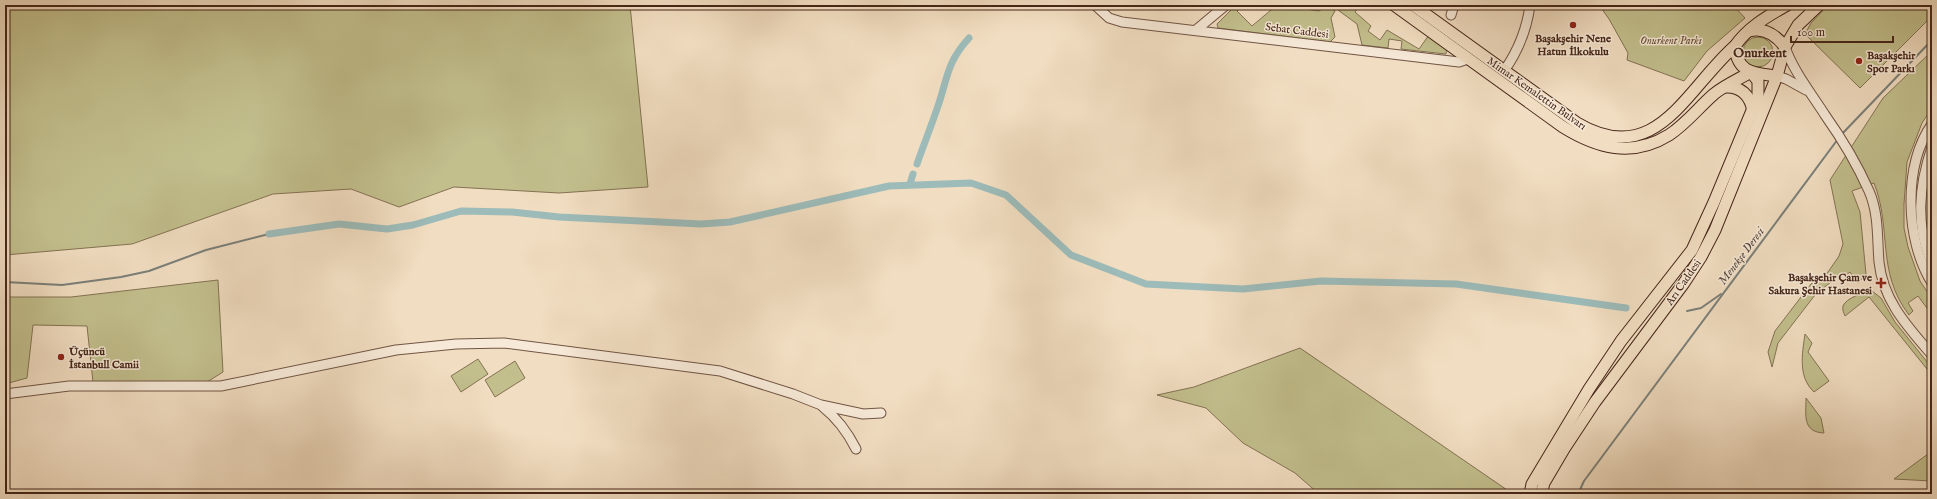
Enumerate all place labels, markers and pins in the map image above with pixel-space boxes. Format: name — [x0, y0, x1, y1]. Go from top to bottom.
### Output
marker: Başakşehir Nene Hatun İlkokulu — [1568, 20, 1578, 30]
place label: Başakşehir Nene Hatun İlkokulu — [1535, 32, 1611, 59]
place label: Başakşehir Spor Parkı — [1867, 49, 1916, 76]
marker: Başakşehir Spor Parkı — [1854, 56, 1864, 66]
place label: Başakşehir Çam ve Sakura Şehir Hastanesi — [1769, 271, 1872, 298]
marker: Başakşehir Çam ve Sakura Şehir Hastanesi — [1875, 277, 1887, 289]
place label: Üçüncü İstanbull Camii — [68, 345, 139, 372]
marker: Üçüncü İstanbull Camii — [56, 352, 66, 362]

